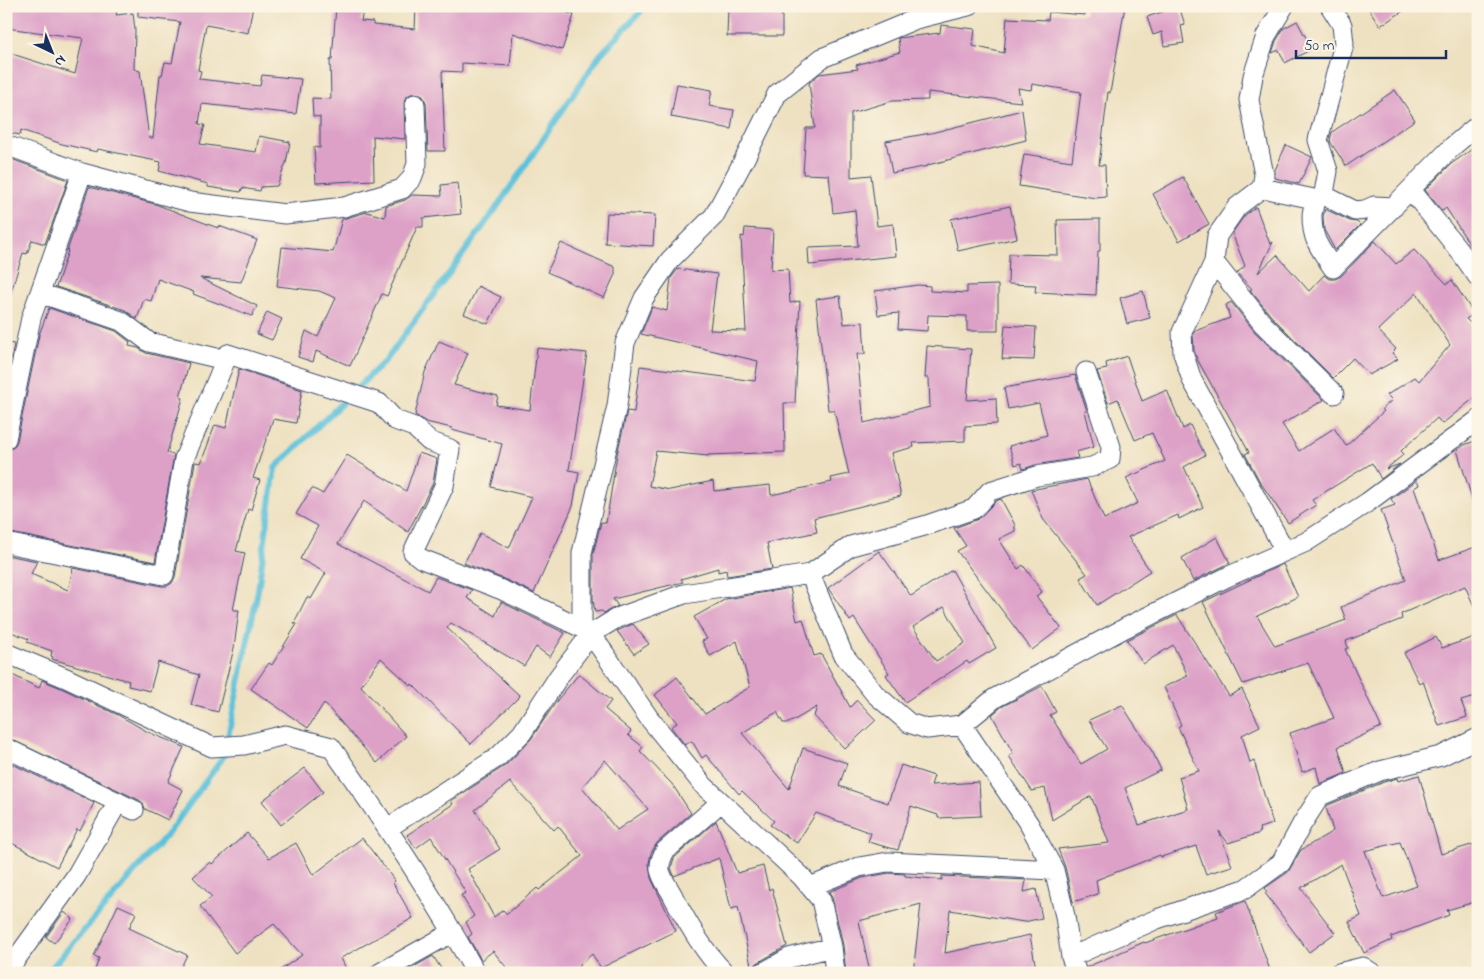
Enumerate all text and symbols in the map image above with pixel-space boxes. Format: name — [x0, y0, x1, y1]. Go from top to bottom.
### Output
north arrow — [28, 28, 78, 78]
scale bar — [1296, 28, 1446, 60]
text: 50 m — [1304, 35, 1335, 57]
text: N — [49, 50, 70, 71]

